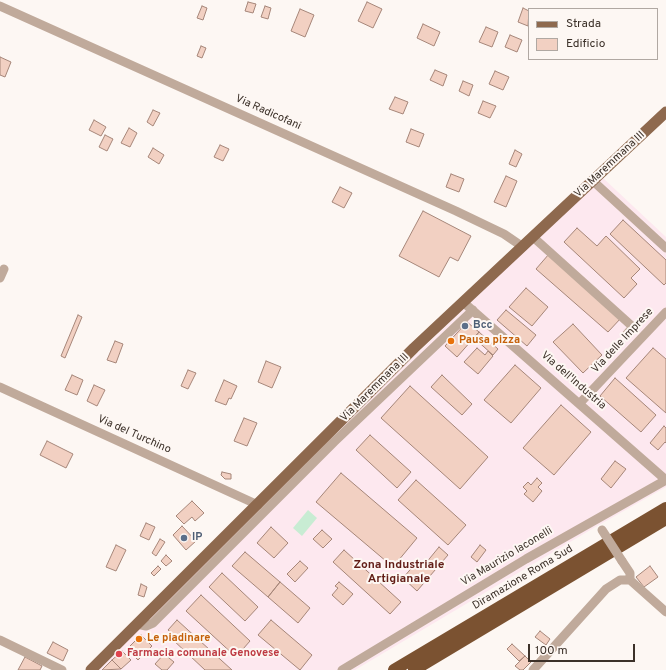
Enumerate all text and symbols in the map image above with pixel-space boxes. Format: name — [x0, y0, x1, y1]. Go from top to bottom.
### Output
legend — [528, 8, 658, 60]
text: Strada — [566, 16, 601, 32]
text: Edificio — [566, 36, 605, 52]
street label: Via Radicofani — [233, 93, 303, 133]
street label: Via Maremmana III — [572, 129, 648, 201]
street label: Via delle Imprese — [589, 306, 657, 376]
place label: Bcc — [473, 319, 493, 333]
marker: Bcc — [460, 321, 470, 331]
place label: Pausa pizza — [459, 334, 520, 348]
marker: Pausa pizza — [446, 336, 456, 346]
street label: Via dell'Industria — [538, 349, 608, 413]
street label: Via Maremmana III — [338, 351, 412, 425]
street label: Via del Turchino — [95, 413, 173, 457]
street label: Via Maurizio Iaconelli — [459, 524, 555, 590]
place label: IP — [192, 531, 202, 545]
marker: IP — [179, 533, 189, 543]
street label: Diramazione Roma Sud — [471, 543, 575, 613]
district label: Zona Industriale Artigianale — [354, 559, 444, 587]
place label: Le piadinare — [147, 632, 210, 646]
marker: Le piadinare — [134, 634, 144, 644]
scale bar — [530, 636, 637, 662]
text: 100 m — [535, 643, 568, 659]
place label: Farmacia comunale Genovese — [127, 647, 279, 661]
marker: Farmacia comunale Genovese — [114, 649, 124, 659]

